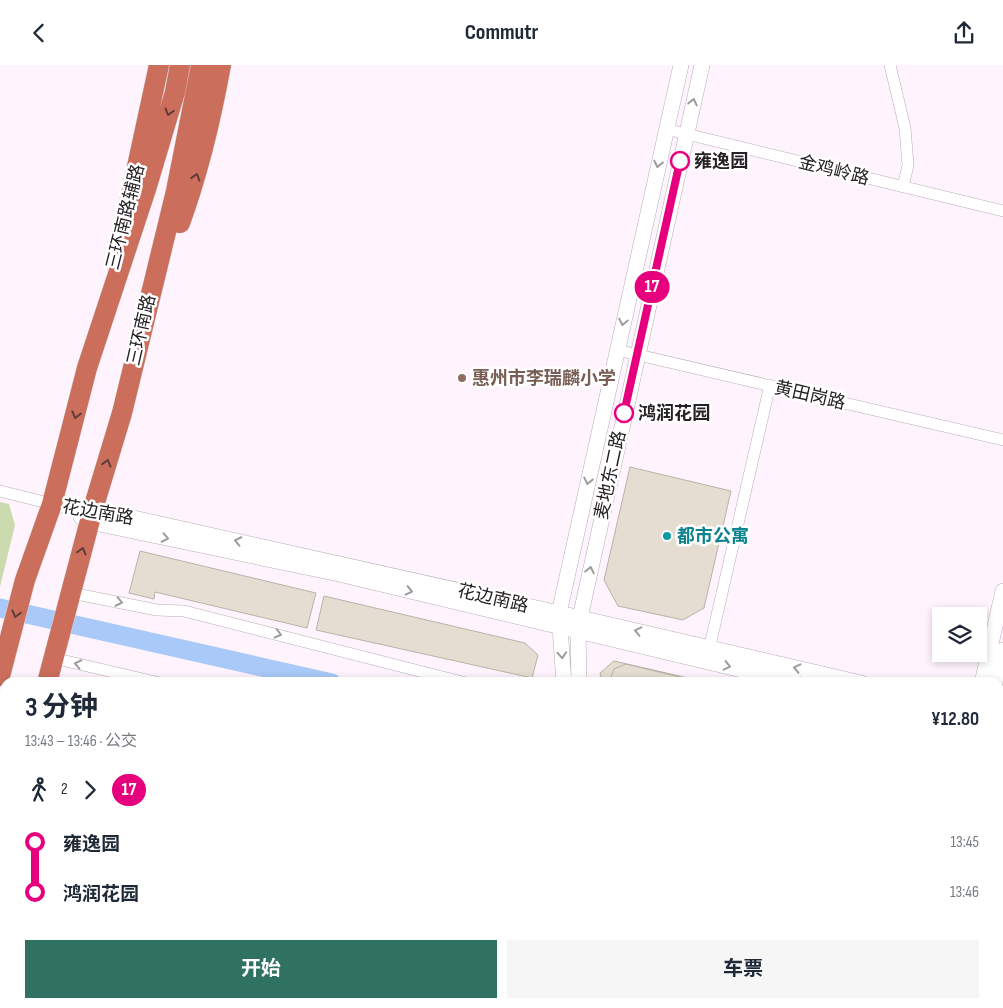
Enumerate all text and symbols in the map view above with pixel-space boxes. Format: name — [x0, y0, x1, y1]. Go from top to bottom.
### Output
icon: back — [25, 19, 53, 47]
text: Commutr — [465, 19, 538, 46]
icon: share — [950, 19, 978, 47]
one-way arrow — [687, 98, 698, 107]
one-way arrow — [164, 108, 174, 116]
marker: 雍逸园 — [670, 151, 690, 171]
place label: 雍逸园 — [694, 151, 748, 172]
street label: 金鸡岭路 — [796, 152, 871, 189]
one-way arrow — [653, 159, 664, 168]
street label: 三环南路辅路 — [102, 162, 149, 272]
one-way arrow — [191, 173, 201, 181]
line badge: 17 — [630, 271, 674, 303]
text: 17 — [645, 276, 659, 297]
street label: 三环南路 — [123, 293, 160, 368]
one-way arrow — [618, 318, 629, 327]
place label: 惠州市李瑞麟小学 — [472, 368, 616, 389]
marker: 惠州市李瑞麟小学 — [456, 372, 468, 384]
street label: 黄田岗路 — [772, 377, 847, 414]
marker: 鸿润花园 — [614, 403, 634, 423]
place label: 鸿润花园 — [638, 403, 710, 424]
one-way arrow — [71, 411, 81, 419]
street label: 麦地东二路 — [591, 429, 630, 521]
one-way arrow — [102, 459, 112, 467]
one-way arrow — [584, 477, 594, 485]
street label: 花边南路 — [61, 496, 135, 529]
place label: 都市公寓 — [677, 526, 749, 547]
marker: 都市公寓 — [661, 530, 673, 542]
one-way arrow — [161, 532, 170, 542]
one-way arrow — [234, 537, 243, 547]
one-way arrow — [76, 547, 87, 556]
one-way arrow — [584, 566, 595, 574]
street label: 花边南路 — [455, 580, 530, 617]
one-way arrow — [405, 585, 414, 596]
one-way arrow — [114, 596, 123, 607]
map controls — [932, 607, 987, 662]
button: layers — [932, 607, 987, 662]
one-way arrow — [12, 609, 22, 617]
one-way arrow — [634, 626, 643, 637]
one-way arrow — [273, 629, 281, 639]
one-way arrow — [557, 651, 568, 659]
one-way arrow — [74, 659, 83, 670]
one-way arrow — [723, 660, 732, 671]
one-way arrow — [792, 663, 801, 674]
text: 3 分钟 — [25, 691, 98, 724]
text: ¥12.80 — [931, 708, 979, 731]
text: 13:43 – 13:46 · 公交 — [25, 732, 137, 751]
icon: walk — [25, 776, 53, 804]
icon: forward — [76, 776, 104, 804]
text: 17 — [122, 779, 136, 800]
text: 2 — [61, 780, 68, 799]
text: 雍逸园 — [63, 833, 120, 856]
text: 13:45 — [951, 833, 979, 852]
text: 鸿润花园 — [63, 883, 139, 906]
text: 13:46 — [950, 883, 979, 902]
button: 开始 — [25, 940, 497, 998]
button: 车票 — [507, 940, 979, 998]

